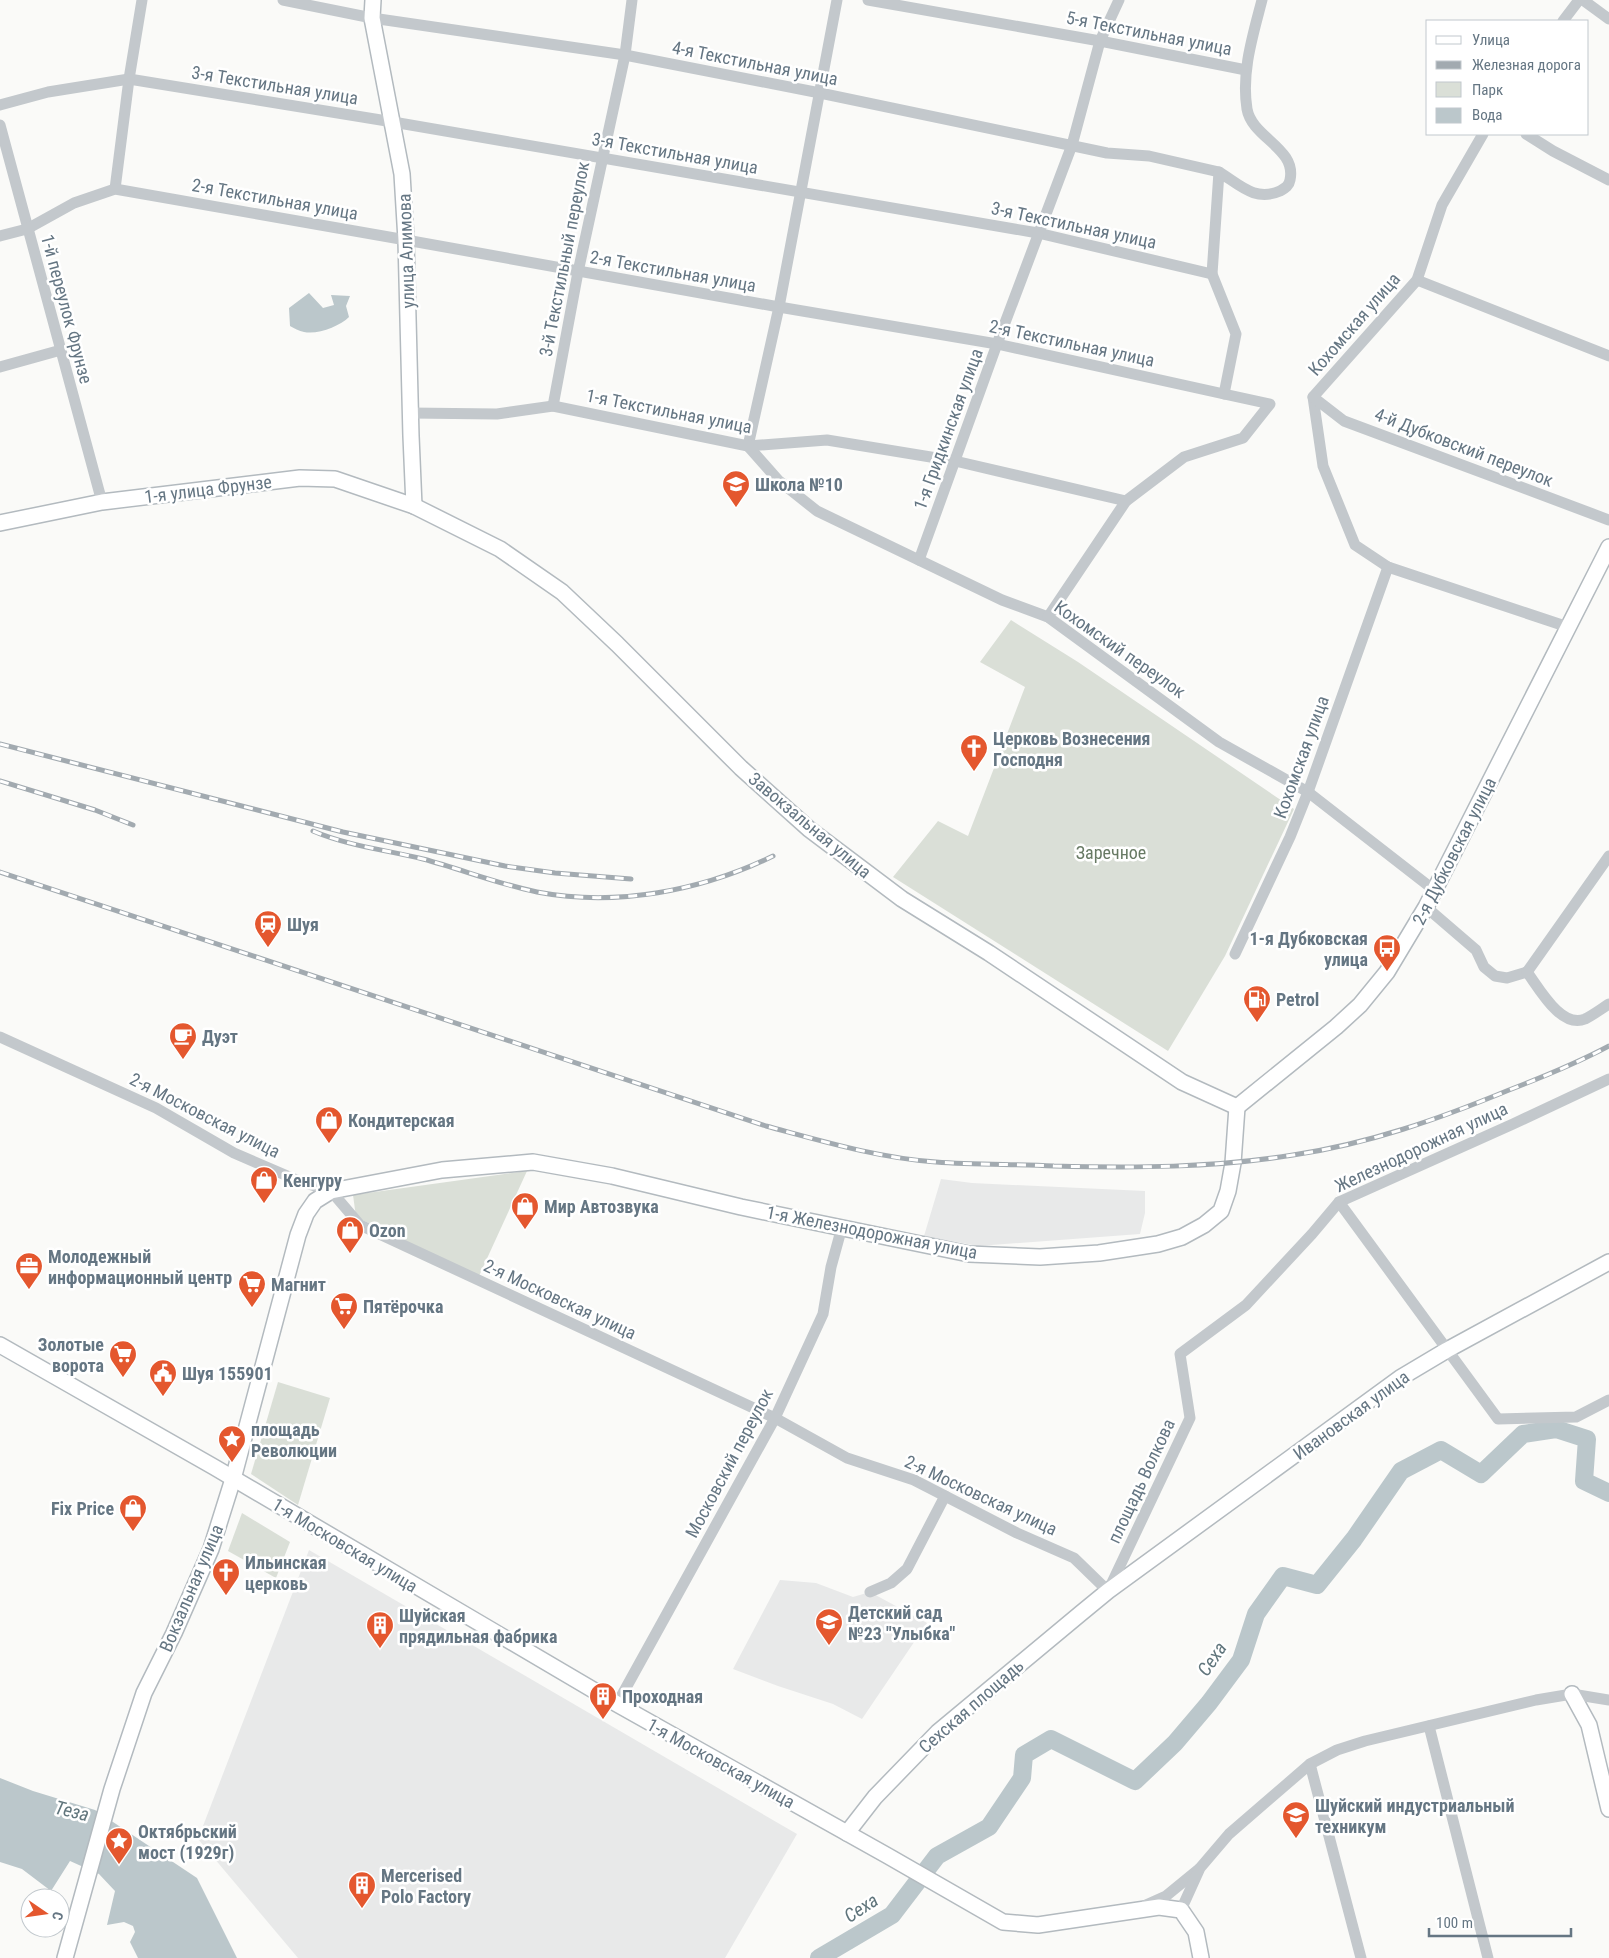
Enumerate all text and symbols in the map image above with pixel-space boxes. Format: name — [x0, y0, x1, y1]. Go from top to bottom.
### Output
street label: 5-я Текстильная улица — [1064, 7, 1234, 59]
legend — [1426, 20, 1589, 135]
text: Улица — [1472, 31, 1510, 49]
street label: 4-я Текстильная улица — [670, 37, 840, 89]
text: Железная дорога — [1472, 56, 1581, 74]
street label: 3-я Текстильная улица — [190, 61, 360, 109]
text: Парк — [1472, 81, 1503, 99]
text: Вода — [1472, 106, 1502, 124]
street label: 3-я Текстильная улица — [590, 128, 760, 178]
street label: 3-й Текстильный переулок — [535, 159, 593, 358]
street label: 2-я Текстильная улица — [190, 174, 360, 224]
street label: улица Алимова — [394, 193, 418, 309]
street label: 3-я Текстильная улица — [989, 197, 1159, 253]
street label: 1-й переулок Фрунзе — [37, 232, 97, 386]
street label: 2-я Текстильная улица — [588, 246, 758, 296]
street label: Кохомская улица — [1304, 268, 1404, 380]
street label: 2-я Текстильная улица — [987, 315, 1157, 371]
street label: 1-я Гридкинская улица — [909, 346, 987, 512]
street label: 1-я Текстильная улица — [584, 385, 754, 437]
street label: 4-й Дубковский переулок — [1372, 403, 1557, 491]
school or university icon: Школа №10 — [721, 469, 751, 508]
street label: 1-я улица Фрунзе — [143, 471, 273, 507]
place label: Школа №10 — [755, 474, 843, 495]
street label: Кохомский переулок — [1050, 596, 1190, 702]
street label: Кохомская улица — [1269, 693, 1333, 821]
place label: Церковь Вознесения Господня — [993, 728, 1151, 770]
church icon: Церковь Вознесения Господня — [959, 733, 989, 772]
street label: Завокзальная улица — [745, 768, 875, 882]
street label: 2-я Дубковская улица — [1408, 774, 1500, 928]
park label: Заречное — [1076, 842, 1146, 863]
station icon: Шуя — [253, 909, 283, 948]
place label: Шуя — [287, 914, 319, 935]
place label: 1-я Дубковская улица — [1249, 928, 1368, 970]
bus stop icon: 1-я Дубковская улица — [1372, 933, 1402, 972]
fuel station icon: Petrol — [1242, 984, 1272, 1023]
place label: Petrol — [1276, 989, 1319, 1010]
cafe icon: Дуэт — [168, 1021, 198, 1060]
place label: Дуэт — [202, 1026, 238, 1047]
street label: 2-я Московская улица — [126, 1068, 284, 1162]
street label: Железнодорожная улица — [1331, 1098, 1511, 1196]
shop icon: Кондитерская — [314, 1105, 344, 1144]
place label: Кондитерская — [348, 1110, 455, 1131]
shop icon: Кенгуру — [249, 1165, 279, 1204]
place label: Кенгуру — [283, 1170, 342, 1191]
shop icon: Мир Автозвука — [510, 1191, 540, 1230]
place label: Мир Автозвука — [544, 1196, 659, 1217]
street label: 1-я Железнодорожная улица — [765, 1201, 979, 1263]
shop icon: Ozon — [335, 1215, 365, 1254]
place label: Ozon — [369, 1220, 406, 1241]
place label: Молодежный информационный центр — [48, 1246, 232, 1288]
office icon: Молодежный информационный центр — [14, 1251, 44, 1290]
street label: 2-я Московская улица — [481, 1254, 639, 1344]
supermarket icon: Магнит — [237, 1269, 267, 1308]
place label: Магнит — [271, 1274, 326, 1295]
supermarket icon: Пятёрочка — [329, 1291, 359, 1330]
place label: Пятёрочка — [363, 1296, 443, 1317]
place label: Золотые ворота — [38, 1334, 104, 1376]
supermarket icon: Золотые ворота — [108, 1339, 138, 1378]
public building icon: Шуя 155901 — [148, 1358, 178, 1397]
place label: Шуя 155901 — [182, 1363, 273, 1384]
street label: Ивановская улица — [1289, 1366, 1413, 1464]
street label: Московский переулок — [681, 1385, 777, 1541]
street label: площадь Волкова — [1103, 1416, 1179, 1546]
place label: площадь Революции — [251, 1419, 337, 1461]
place icon: площадь Революции — [217, 1424, 247, 1463]
street label: 2-я Московская улица — [902, 1450, 1060, 1540]
shop icon: Fix Price — [118, 1493, 148, 1532]
street label: 1-я Московская улица — [269, 1493, 421, 1597]
place label: Fix Price — [51, 1498, 114, 1519]
street label: Вокзальная улица — [155, 1521, 227, 1655]
place label: Ильинская церковь — [245, 1552, 327, 1594]
church icon: Ильинская церковь — [211, 1557, 241, 1596]
place label: Детский сад №23 "Улыбка" — [848, 1602, 956, 1644]
place label: Шуйская прядильная фабрика — [399, 1605, 557, 1647]
school or university icon: Детский сад №23 "Улыбка" — [814, 1607, 844, 1646]
building icon: Шуйская прядильная фабрика — [365, 1610, 395, 1649]
water label: Сеха — [1192, 1638, 1232, 1680]
street label: Сехская площадь — [914, 1655, 1028, 1757]
building icon: Проходная — [588, 1681, 618, 1720]
place label: Проходная — [622, 1686, 703, 1707]
street label: 1-я Московская улица — [643, 1714, 799, 1812]
place label: Шуйский индустриальный техникум — [1315, 1795, 1514, 1837]
water label: Теза — [53, 1796, 91, 1826]
school or university icon: Шуйский индустриальный техникум — [1281, 1800, 1311, 1839]
place label: Октябрьский мост (1929г) — [138, 1821, 237, 1864]
place icon: Октябрьский мост (1929г) — [104, 1826, 134, 1865]
place label: Mercerised Polo Factory — [381, 1865, 471, 1907]
building icon: Mercerised Polo Factory — [347, 1870, 377, 1909]
north arrow — [20, 1888, 70, 1938]
water label: Сеха — [840, 1889, 882, 1927]
scale bar — [1429, 1906, 1572, 1938]
text: С — [49, 1910, 66, 1922]
text: 100 m — [1436, 1914, 1473, 1932]

